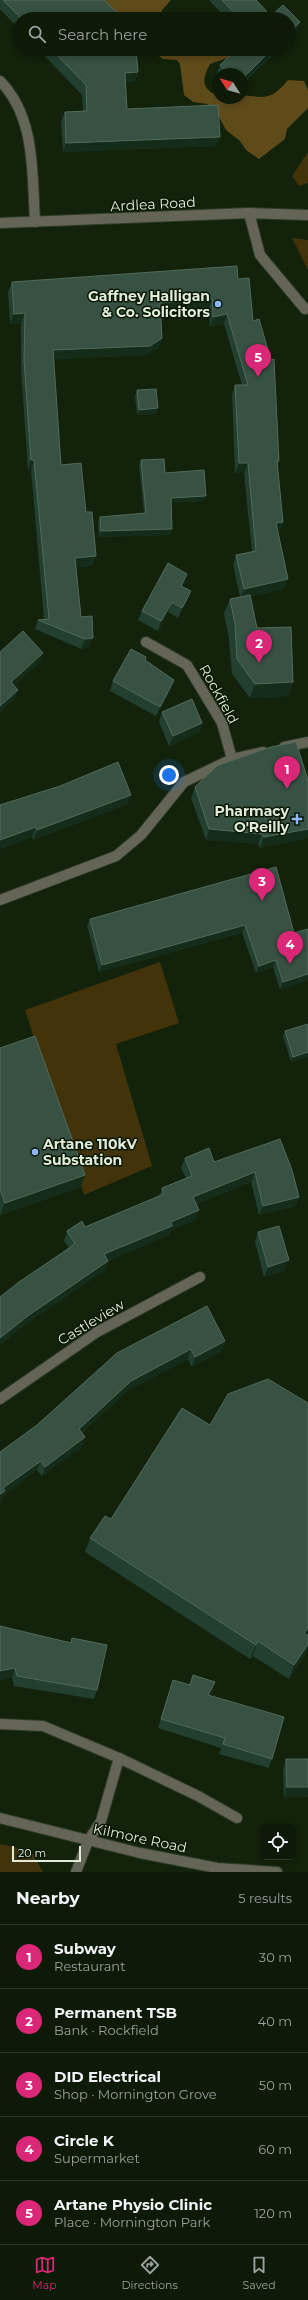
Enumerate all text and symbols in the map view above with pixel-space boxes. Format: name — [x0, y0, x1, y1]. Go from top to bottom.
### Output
search box — [12, 12, 296, 56]
icon: search — [26, 23, 48, 45]
text: Search here — [58, 25, 147, 44]
north arrow — [212, 68, 248, 104]
street label: Ardlea Road — [110, 193, 196, 215]
place label: Gaffney Halligan & Co. Solicitors — [88, 287, 211, 321]
marker: Gaffney Halligan & Co. Solicitors — [213, 299, 223, 309]
pin: 5 — [245, 344, 271, 377]
pin: 2 — [246, 630, 272, 663]
street label: Rockfield — [195, 661, 243, 727]
pin: 1 — [274, 756, 300, 789]
your location — [159, 765, 179, 785]
place label: Pharmacy O'Reilly — [214, 802, 290, 836]
marker: Pharmacy O'Reilly — [292, 814, 302, 824]
pin: 3 — [249, 868, 275, 901]
pin: 4 — [277, 931, 303, 964]
place label: Artane 110kV Substation — [42, 1135, 138, 1169]
marker: Artane 110kV Substation — [30, 1147, 40, 1157]
street label: Castleview — [54, 1295, 128, 1349]
street label: Kilmore Road — [92, 1819, 188, 1857]
map controls — [260, 1824, 296, 1860]
button: locate — [260, 1824, 296, 1860]
scale bar — [12, 1844, 81, 1863]
text: 20 m — [18, 1846, 46, 1860]
text: Nearby — [16, 1888, 80, 1908]
text: 5 results — [238, 1890, 292, 1906]
text: Subway — [54, 1939, 116, 1958]
text: 1 — [26, 1949, 32, 1965]
text: 30 m — [259, 1949, 292, 1965]
text: Restaurant — [54, 1958, 125, 1974]
text: Permanent TSB — [54, 2003, 177, 2022]
text: 2 — [25, 2013, 33, 2029]
text: 40 m — [258, 2013, 292, 2029]
text: Bank · Rockfield — [54, 2022, 159, 2038]
text: DID Electrical — [54, 2067, 161, 2086]
text: 3 — [25, 2077, 33, 2093]
text: 50 m — [259, 2077, 292, 2093]
text: Shop · Mornington Grove — [54, 2086, 217, 2102]
text: Circle K — [54, 2131, 114, 2150]
text: 4 — [25, 2141, 33, 2157]
text: 60 m — [258, 2141, 292, 2157]
text: Supermarket — [54, 2150, 140, 2166]
text: Artane Physio Clinic — [54, 2195, 212, 2214]
text: 5 — [25, 2205, 33, 2221]
text: 120 m — [254, 2205, 292, 2221]
text: Place · Mornington Park — [54, 2214, 210, 2230]
tab: Map — [32, 2254, 57, 2292]
tab: Directions — [122, 2254, 178, 2292]
tab: Saved — [243, 2254, 276, 2292]

